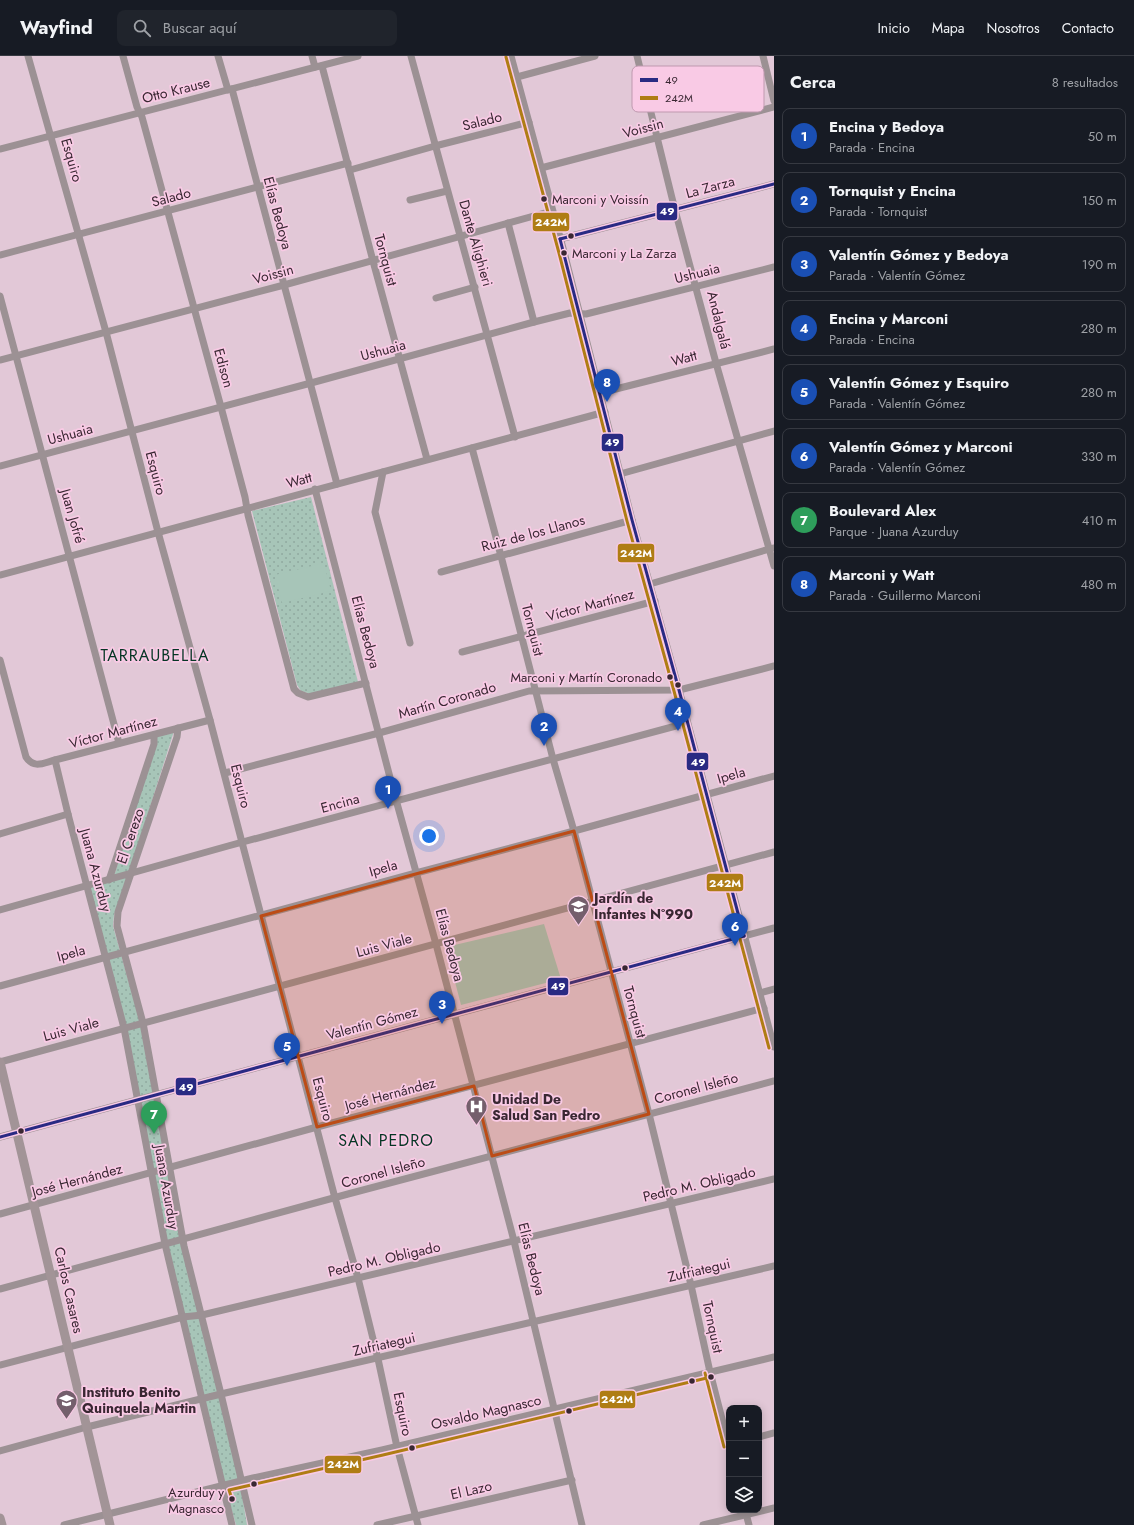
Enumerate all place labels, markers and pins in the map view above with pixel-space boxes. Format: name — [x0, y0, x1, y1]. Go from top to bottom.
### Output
place label: Marconi y Voissín — [552, 190, 649, 209]
marker: Marconi y Voissín — [539, 194, 549, 204]
unlabelled marker — [566, 231, 576, 241]
place label: Marconi y La Zarza — [572, 244, 677, 263]
marker: Marconi y La Zarza — [559, 248, 569, 258]
pin: 8 — [594, 369, 620, 402]
place label: Marconi y Martín Coronado — [510, 668, 662, 687]
marker: Marconi y Martín Coronado — [665, 672, 675, 682]
unlabelled marker — [673, 680, 683, 690]
pin: 4 — [665, 698, 691, 731]
pin: 2 — [531, 713, 557, 746]
pin: 1 — [375, 776, 401, 809]
place label: Jardín de Infantes Nº990 — [591, 888, 693, 924]
school or university icon: Jardín de Infantes Nº990 — [566, 893, 592, 926]
pin: 6 — [722, 913, 748, 946]
unlabelled marker — [620, 963, 630, 973]
pin: 3 — [429, 991, 455, 1024]
pin: 5 — [274, 1033, 300, 1066]
place label: Unidad De Salud San Pedro — [492, 1089, 600, 1125]
hospital icon: Unidad De Salud San Pedro — [463, 1094, 489, 1127]
pin: 7 — [141, 1101, 167, 1134]
unlabelled marker — [16, 1126, 26, 1136]
unlabelled marker — [706, 1372, 716, 1382]
unlabelled marker — [687, 1376, 697, 1386]
place label: Instituto Benito Quinquela Martin — [82, 1382, 196, 1418]
school or university icon: Instituto Benito Quinquela Martin — [54, 1387, 80, 1420]
unlabelled marker — [564, 1406, 574, 1416]
unlabelled marker — [407, 1443, 417, 1453]
unlabelled marker — [249, 1479, 259, 1489]
place label: Azurduy y Magnasco — [168, 1483, 224, 1518]
marker: Azurduy y Magnasco — [227, 1494, 237, 1504]

